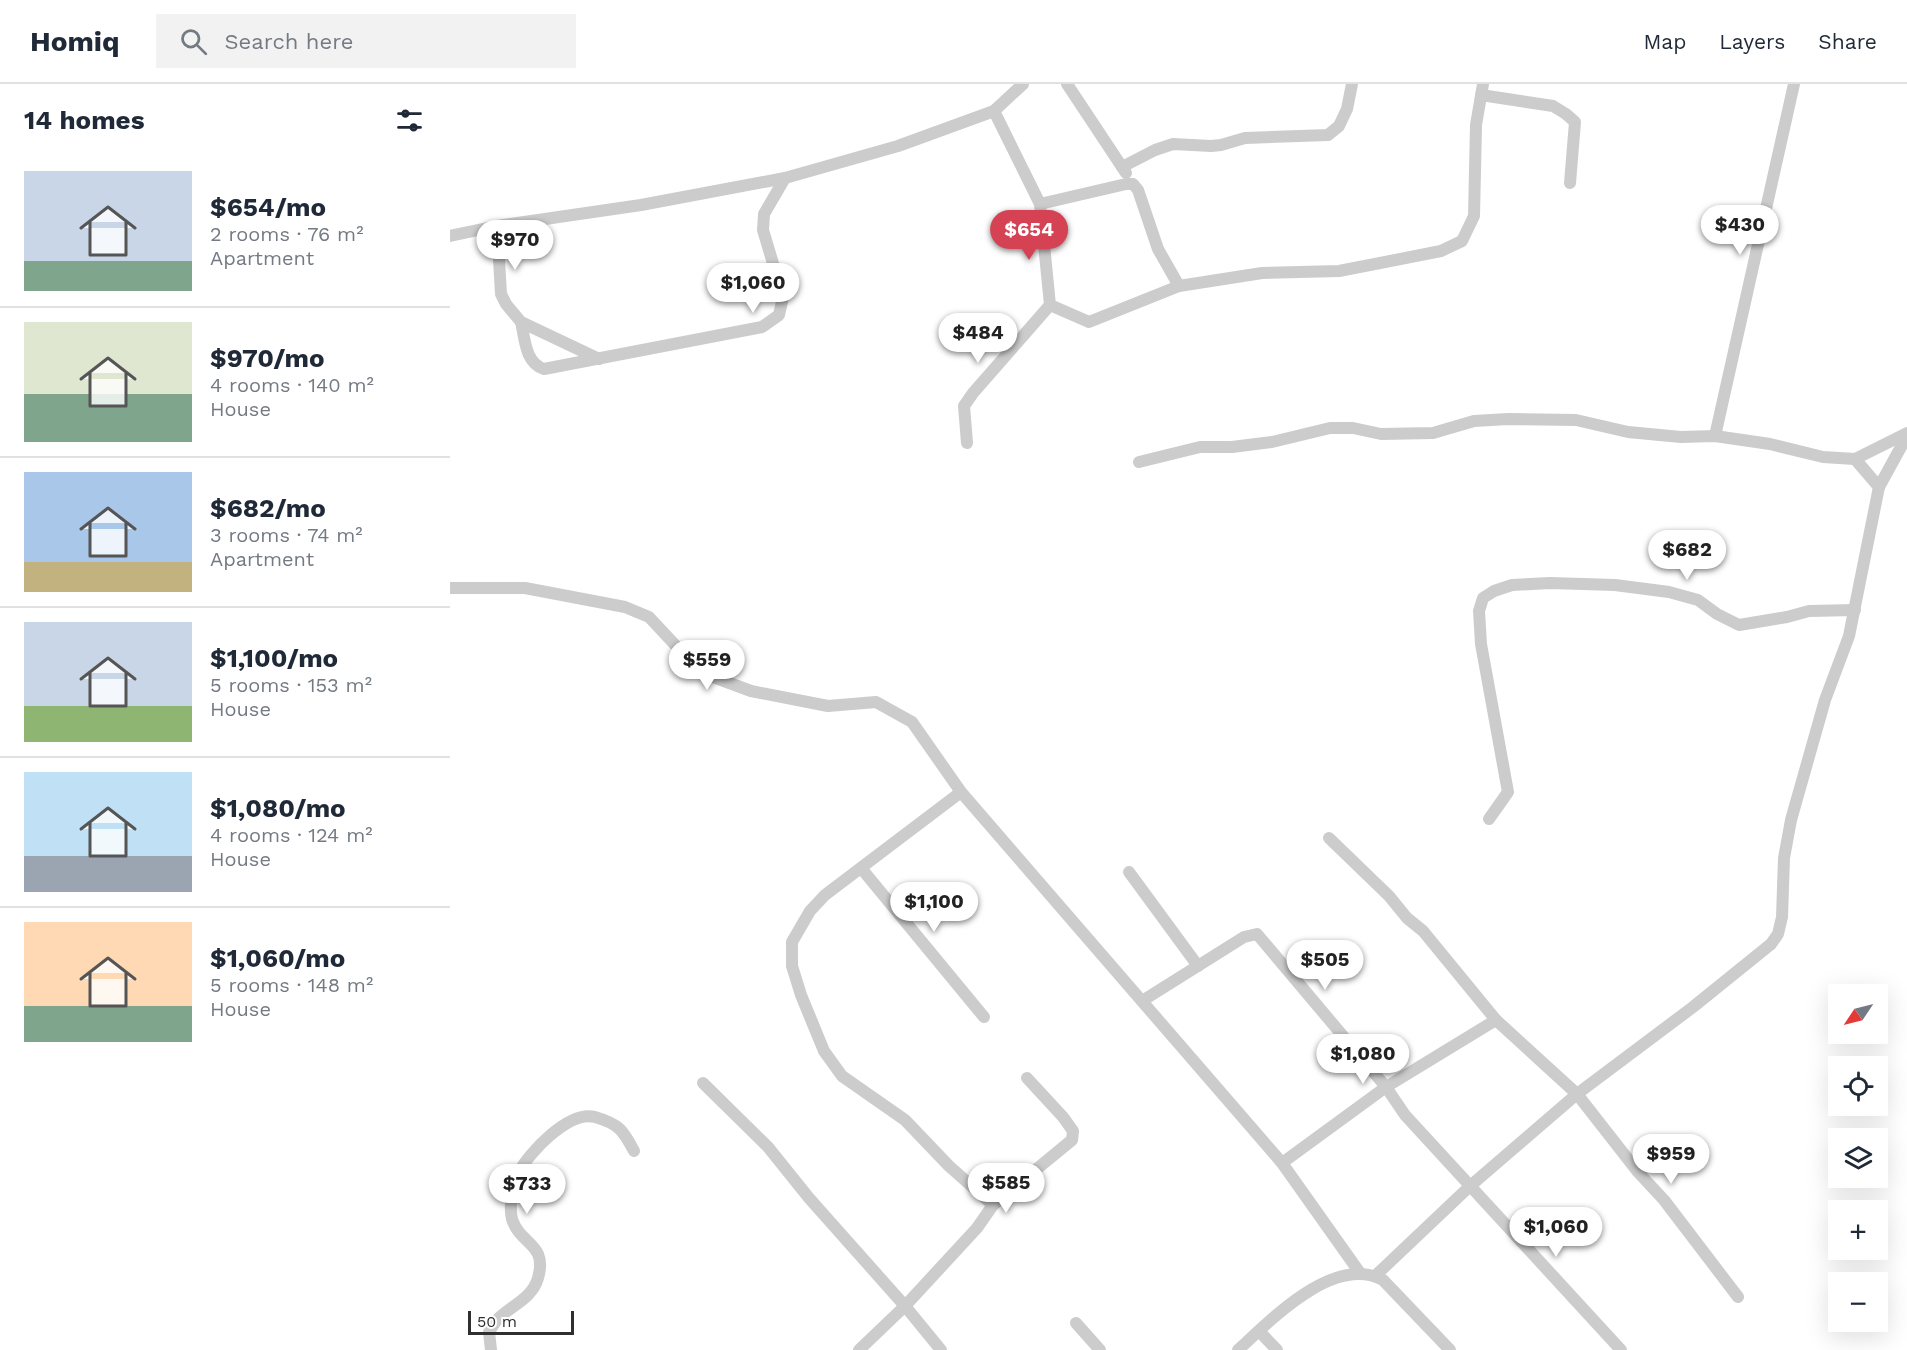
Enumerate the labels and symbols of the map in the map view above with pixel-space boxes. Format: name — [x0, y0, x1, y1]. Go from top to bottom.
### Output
pin: $430 — [1704, 205, 1776, 256]
pin: $654 — [993, 210, 1065, 261]
pin: $970 — [479, 220, 551, 271]
pin: $1,060 — [704, 263, 802, 314]
pin: $484 — [942, 313, 1014, 364]
pin: $682 — [1651, 530, 1723, 581]
pin: $559 — [671, 640, 743, 691]
pin: $1,100 — [885, 882, 983, 933]
pin: $505 — [1289, 940, 1361, 991]
north arrow — [1828, 984, 1888, 1044]
pin: $1,080 — [1314, 1034, 1412, 1085]
pin: $959 — [1635, 1134, 1707, 1185]
pin: $585 — [970, 1163, 1042, 1214]
pin: $733 — [491, 1164, 563, 1215]
pin: $1,060 — [1507, 1207, 1605, 1258]
scale bar — [468, 1308, 574, 1336]

